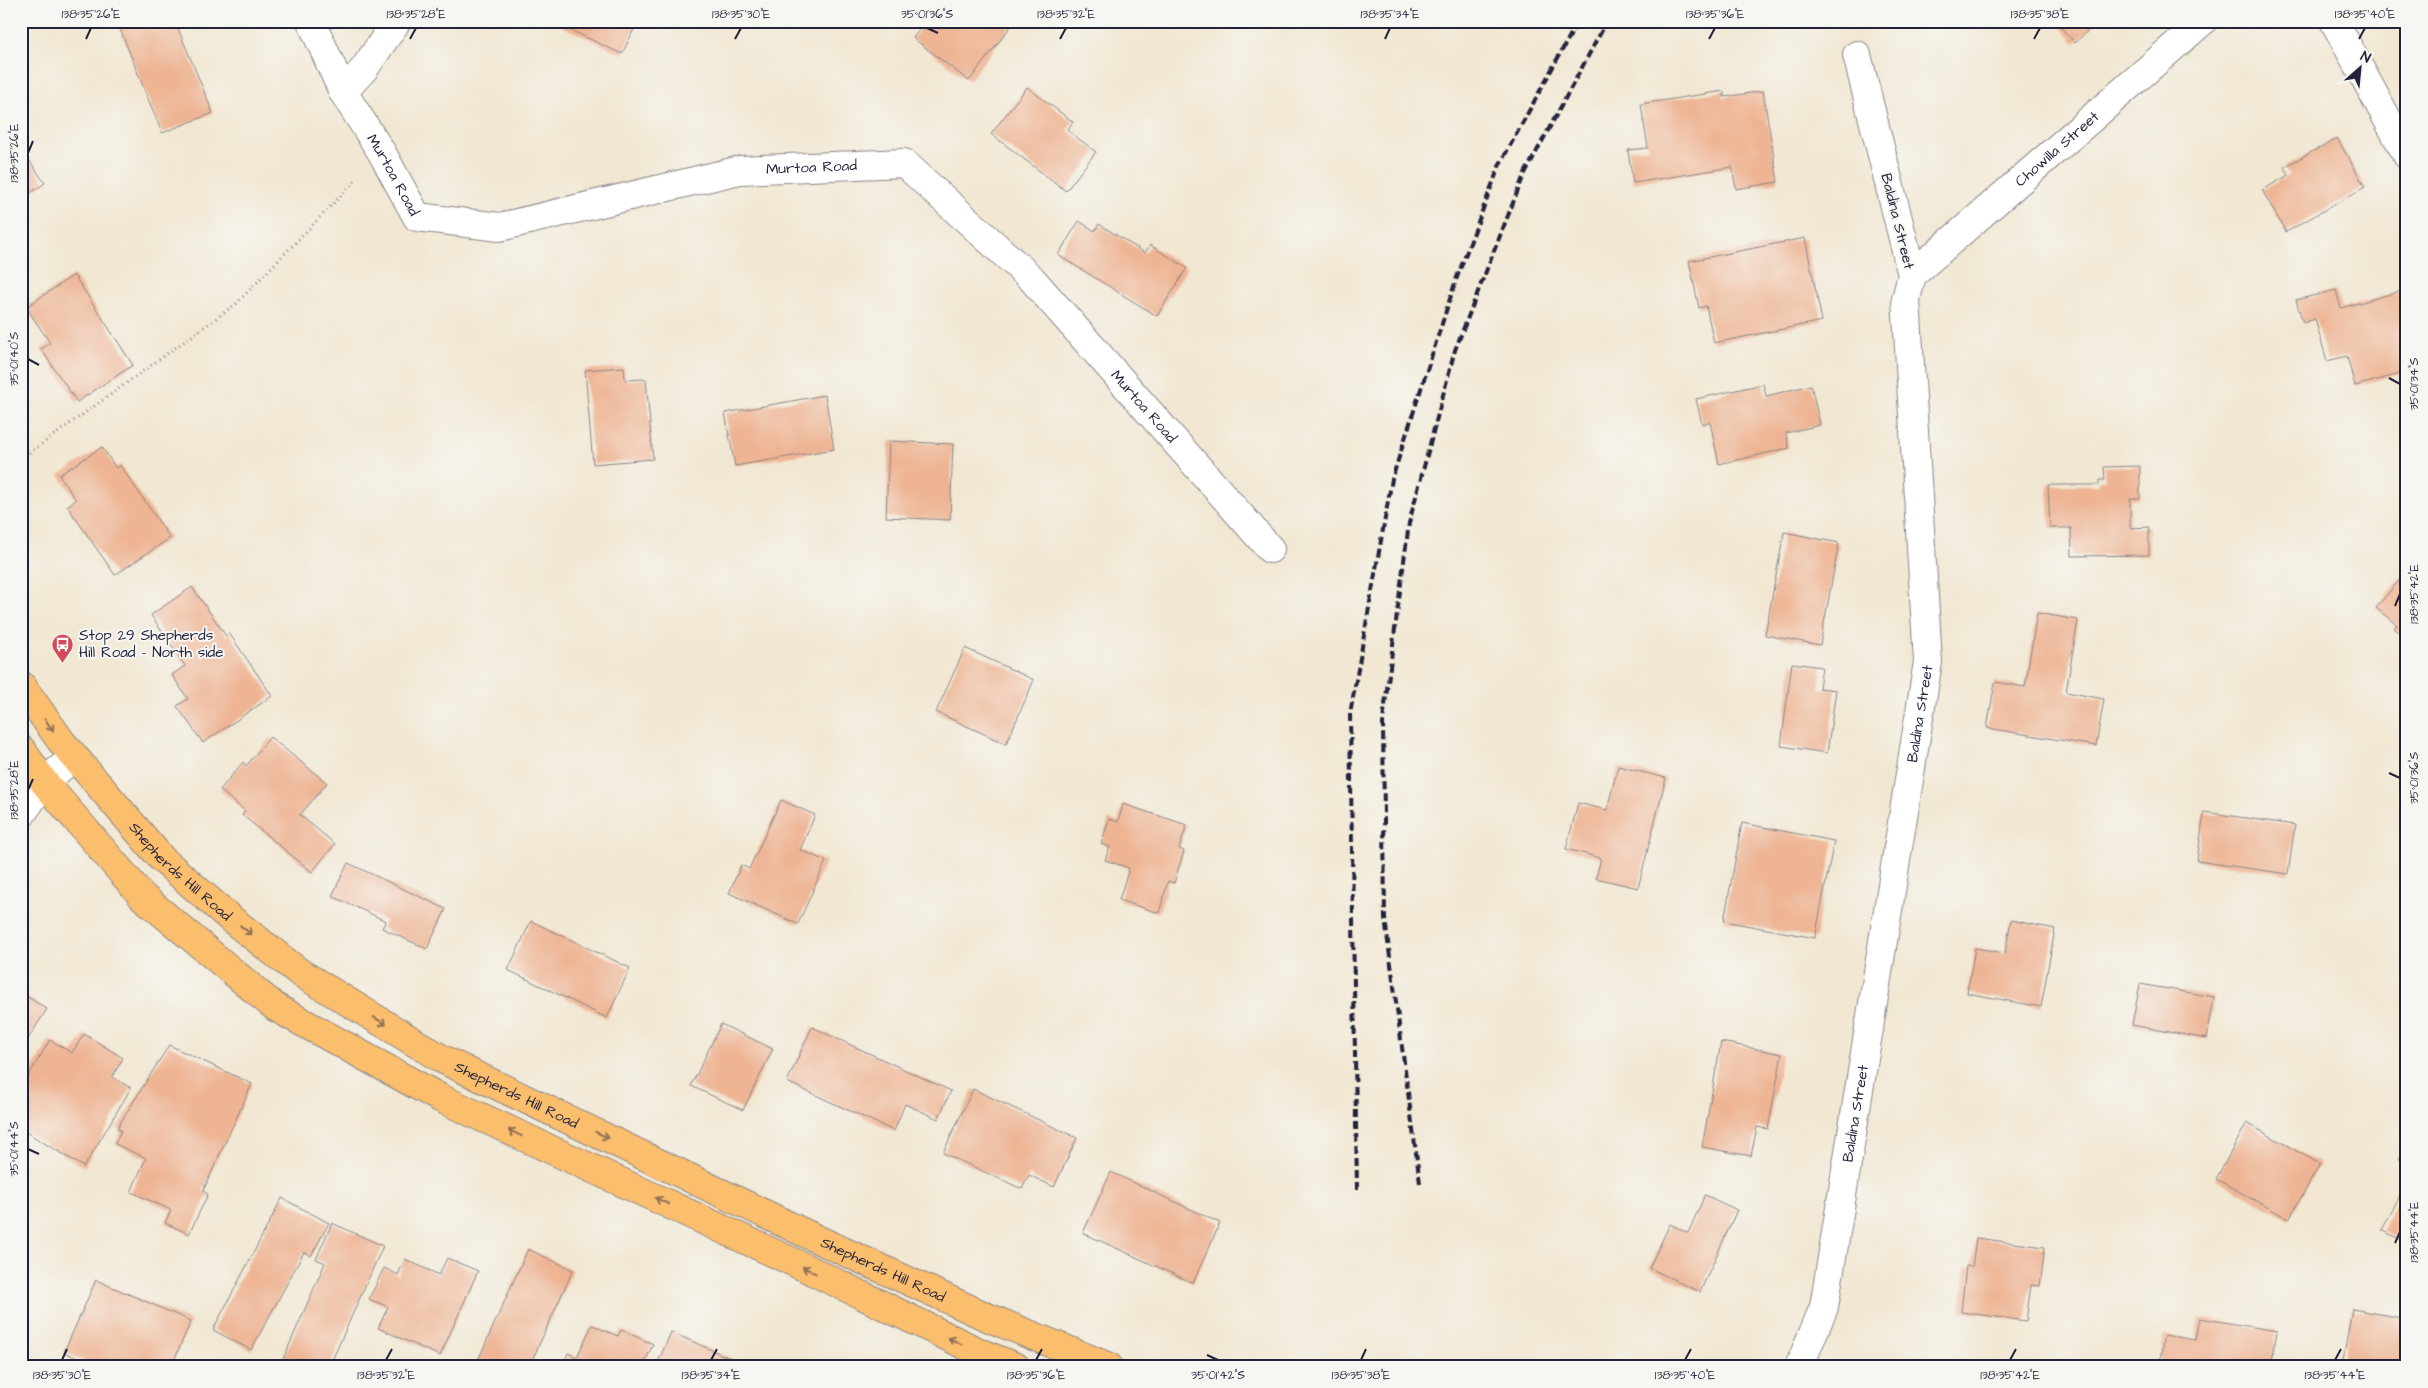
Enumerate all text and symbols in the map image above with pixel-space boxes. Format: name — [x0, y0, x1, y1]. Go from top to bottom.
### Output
text: 138°35'26"E — [62, 6, 120, 23]
text: 138°35'28"E — [386, 6, 446, 23]
text: 138°35'30"E — [712, 6, 770, 23]
text: 35°01'36"S — [901, 6, 954, 23]
text: 138°35'32"E — [1037, 6, 1095, 23]
text: 138°35'34"E — [1361, 6, 1419, 23]
text: 138°35'36"E — [1686, 6, 1744, 23]
text: 138°35'38"E — [2011, 6, 2069, 23]
text: 138°35'40"E — [2335, 6, 2395, 23]
north arrow — [2336, 42, 2386, 92]
text: N — [2357, 46, 2374, 68]
street label: Chowilla Street — [2010, 106, 2104, 192]
text: 138°35'26"E — [6, 124, 23, 182]
street label: Murtoa Road — [362, 130, 425, 220]
street label: Murtoa Road — [766, 155, 858, 180]
street label: Baldina Street — [1875, 171, 1920, 271]
text: 35°01'40"S — [6, 331, 23, 386]
text: 35°01'34"S — [2406, 357, 2423, 411]
street label: Murtoa Road — [1106, 366, 1182, 448]
text: 138°35'42"E — [2406, 564, 2423, 624]
place label: Stop 29 Shepherds Hill Road - North side — [79, 625, 223, 663]
bus stop icon: Stop 29 Shepherds Hill Road - North side — [51, 632, 75, 663]
street label: Baldina Street — [1902, 664, 1938, 764]
one-way arrow — [44, 717, 54, 731]
text: 35°01'36"S — [2406, 751, 2423, 804]
text: 138°35'28"E — [6, 760, 23, 820]
street label: Shepherds Hill Road — [124, 818, 236, 926]
one-way arrow — [239, 924, 252, 935]
one-way arrow — [372, 1016, 386, 1026]
street label: Shepherds Hill Road — [451, 1057, 582, 1134]
street label: Baldina Street — [1838, 1063, 1874, 1164]
text: 35°01'44"S — [6, 1121, 23, 1177]
one-way arrow — [507, 1127, 522, 1137]
one-way arrow — [594, 1131, 609, 1141]
one-way arrow — [655, 1196, 670, 1205]
text: 138°35'44"E — [2406, 1202, 2423, 1262]
street label: Shepherds Hill Road — [817, 1232, 949, 1308]
one-way arrow — [802, 1265, 817, 1274]
one-way arrow — [948, 1336, 963, 1346]
text: 138°35'30"E — [33, 1367, 91, 1384]
text: 138°35'32"E — [357, 1367, 415, 1384]
text: 138°35'34"E — [682, 1367, 740, 1384]
text: 138°35'36"E — [1007, 1367, 1065, 1384]
text: 35°01'42"S — [1191, 1367, 1245, 1384]
text: 138°35'38"E — [1332, 1367, 1390, 1384]
text: 138°35'40"E — [1655, 1367, 1715, 1384]
text: 138°35'42"E — [1980, 1367, 2040, 1384]
text: 138°35'44"E — [2305, 1367, 2365, 1384]

